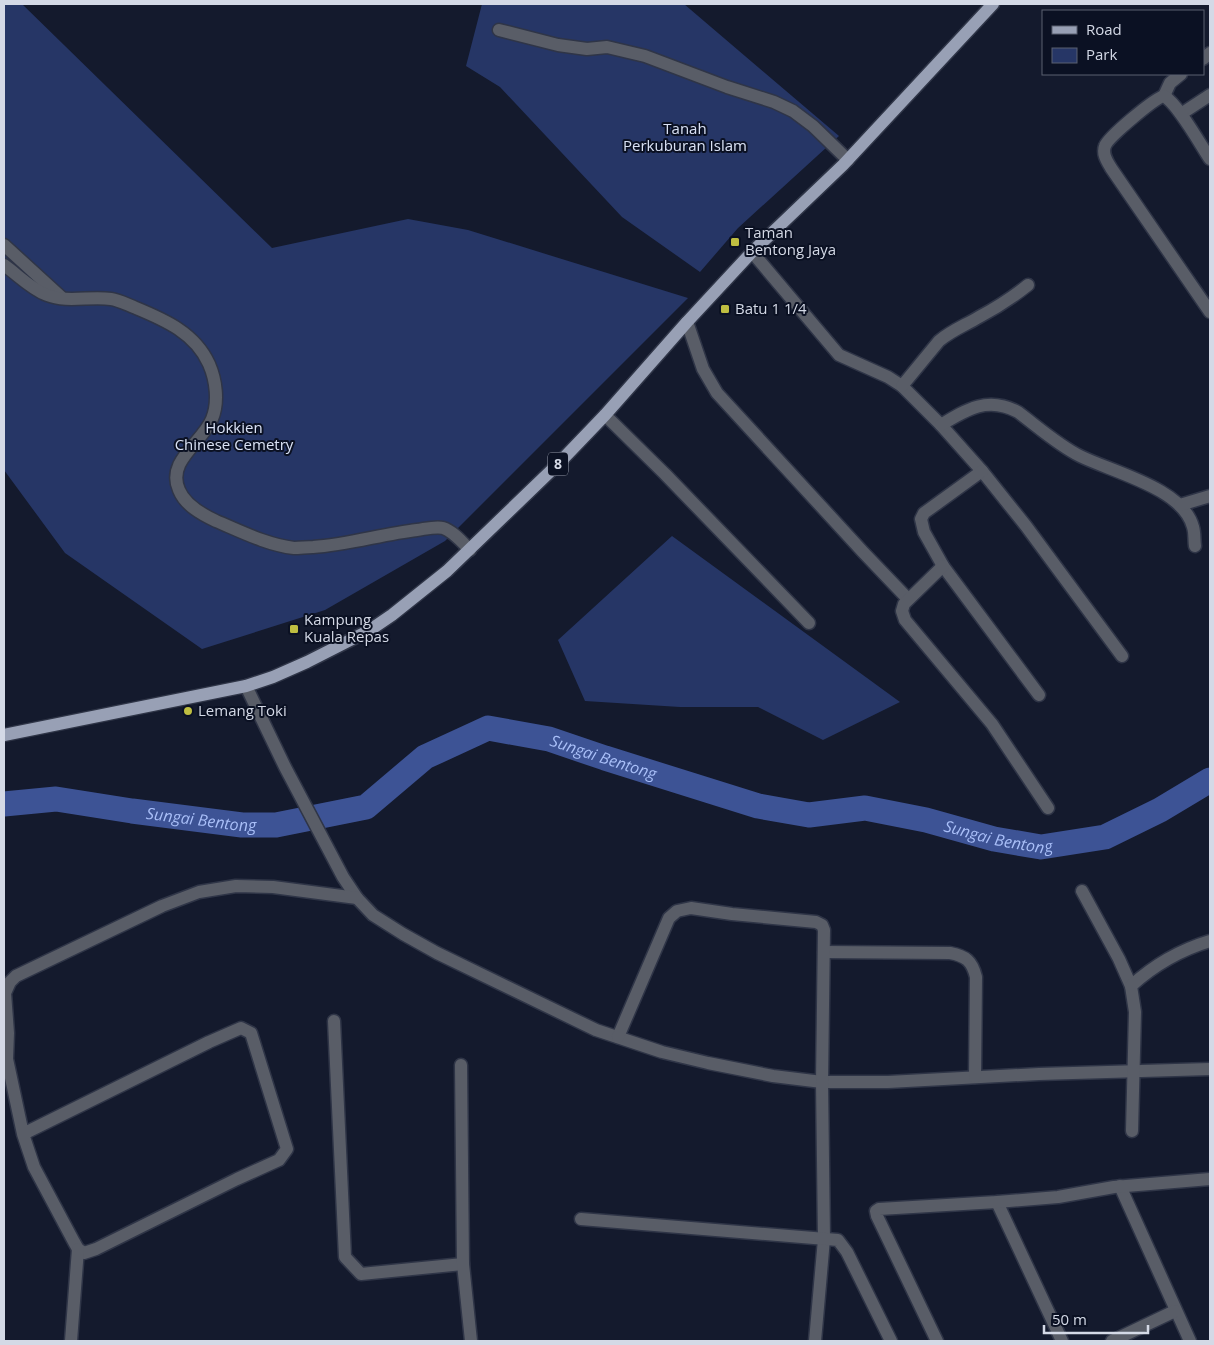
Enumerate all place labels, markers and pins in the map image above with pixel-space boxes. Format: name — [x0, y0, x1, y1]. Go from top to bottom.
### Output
place label: Taman Bentong Jaya — [745, 222, 836, 259]
marker: Taman Bentong Jaya — [729, 236, 741, 248]
place label: Batu 1 1/4 — [735, 298, 807, 318]
marker: Batu 1 1/4 — [719, 303, 731, 315]
place label: Kampung Kuala Repas — [304, 609, 389, 646]
marker: Kampung Kuala Repas — [288, 623, 300, 635]
place label: Lemang Toki — [198, 700, 287, 720]
marker: Lemang Toki — [182, 705, 194, 717]

